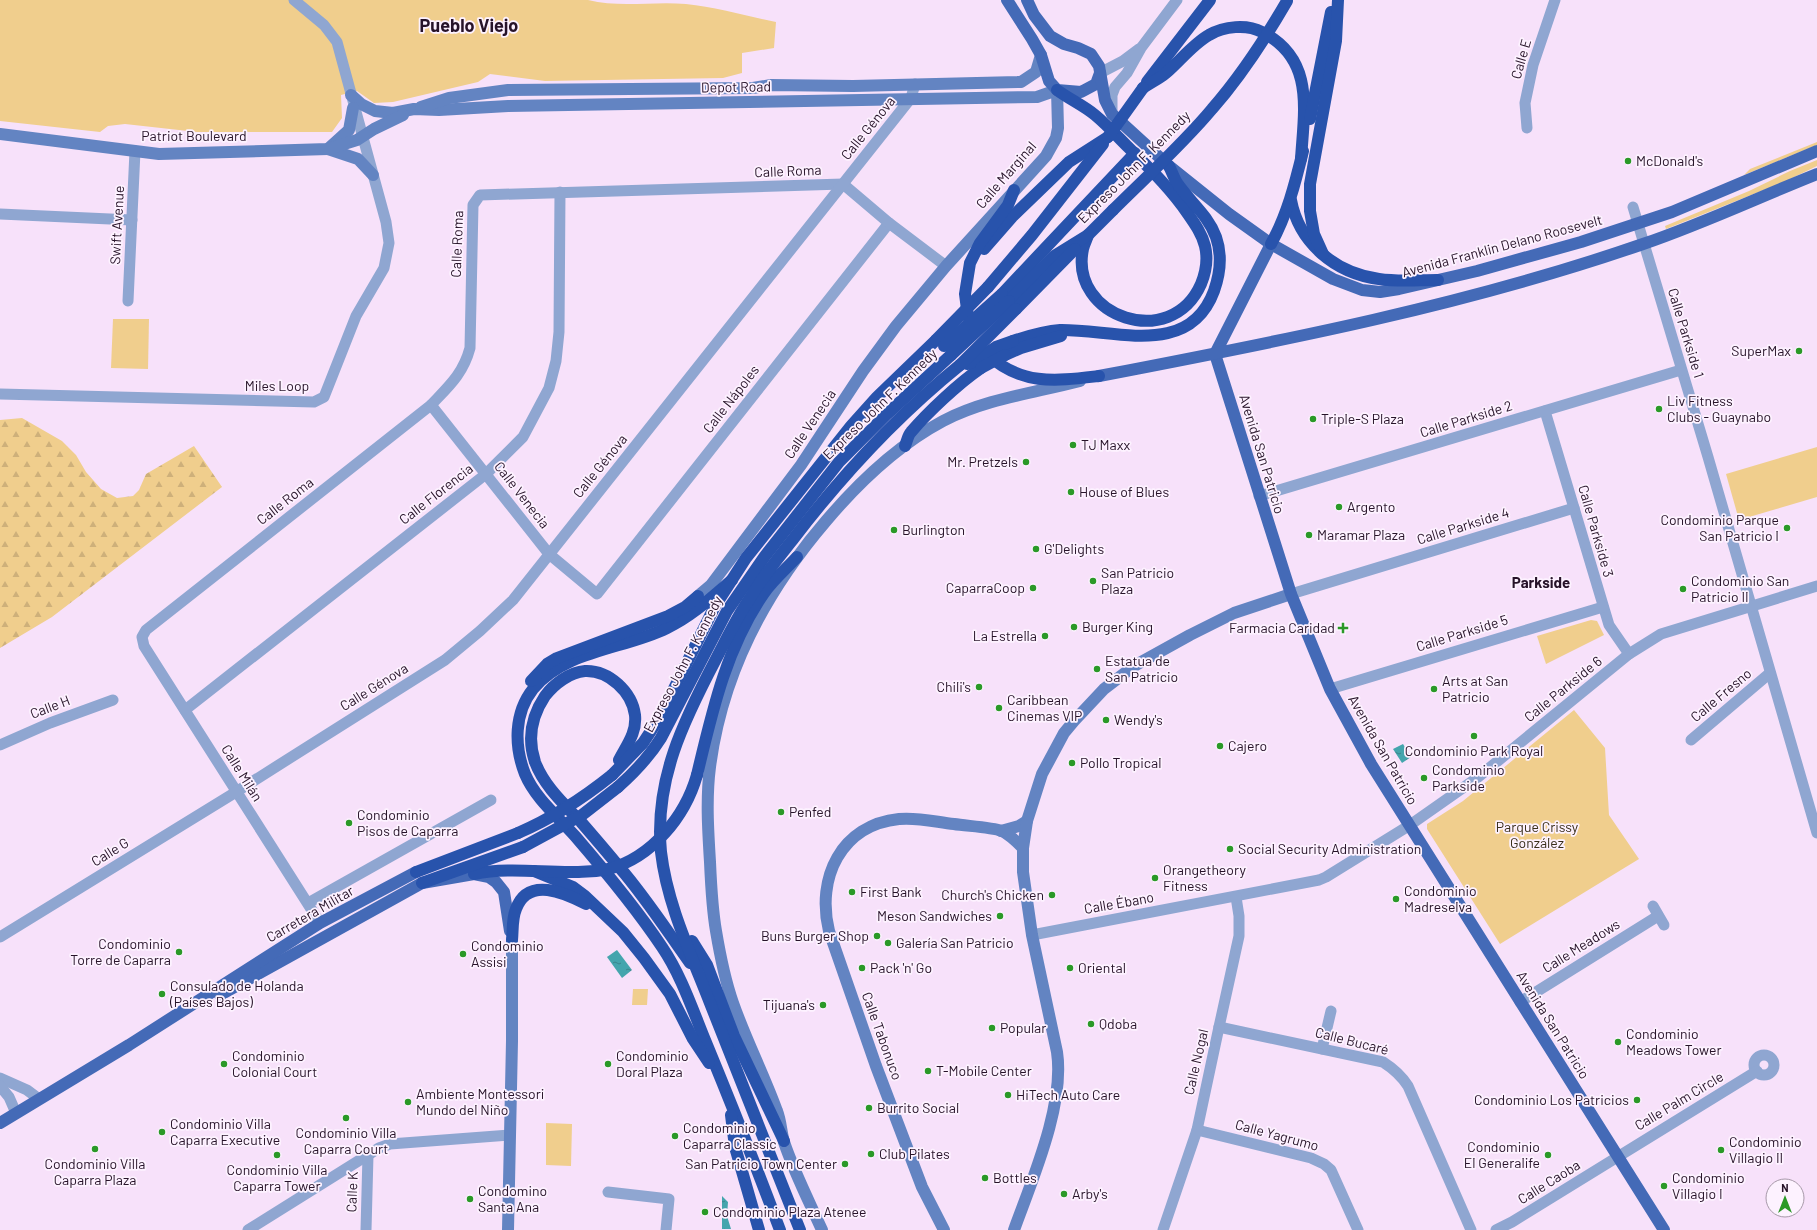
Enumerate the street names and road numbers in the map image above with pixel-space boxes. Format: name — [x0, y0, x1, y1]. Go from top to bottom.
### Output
street label: Calle E — [1507, 37, 1534, 81]
street label: Depot Road — [701, 77, 771, 96]
street label: Calle Génova — [837, 93, 898, 163]
street label: Expreso John F. Kennedy — [1074, 106, 1194, 226]
street label: Patriot Boulevard — [141, 127, 247, 144]
street label: Calle Marginal — [972, 138, 1039, 212]
street label: Calle Roma — [754, 161, 822, 180]
street label: Swift Avenue — [106, 185, 127, 265]
street label: Calle Roma — [447, 210, 466, 278]
street label: Avenida Franklin Delano Roosevelt — [1400, 211, 1604, 280]
street label: Calle Parkside 1 — [1665, 286, 1708, 380]
street label: Expreso John F. Kennedy — [819, 344, 941, 463]
street label: Calle Nápoles — [699, 361, 763, 436]
street label: Miles Loop — [245, 377, 309, 394]
street label: Calle Venecia — [780, 386, 839, 462]
street label: Avenida San Patricio — [1236, 392, 1289, 516]
street label: Calle Parkside 2 — [1418, 396, 1514, 441]
street label: Calle Génova — [569, 431, 630, 501]
street label: Calle Venecia — [491, 458, 554, 532]
street label: Calle Florencia — [395, 460, 476, 528]
street label: Calle Roma — [253, 473, 316, 528]
street label: Calle Parkside 3 — [1575, 483, 1618, 579]
street label: Calle Parkside 4 — [1415, 503, 1511, 548]
street label: Expreso John F. Kennedy — [639, 592, 726, 735]
street label: Calle Parkside 5 — [1414, 610, 1510, 655]
street label: Calle Parkside 6 — [1520, 652, 1605, 725]
street label: Calle Génova — [337, 659, 411, 714]
street label: Calle Fresno — [1687, 664, 1755, 725]
street label: Calle H — [27, 691, 72, 722]
street label: Avenida San Patricio — [1345, 692, 1422, 808]
street label: Calle Milán — [218, 741, 267, 804]
street label: Calle G — [88, 834, 132, 870]
street label: Carretera Militar — [263, 882, 356, 945]
street label: Calle Ébano — [1083, 888, 1155, 917]
street label: Calle Meadows — [1539, 915, 1623, 976]
street label: Avenida San Patricio — [1513, 968, 1593, 1082]
street label: Calle Tabonuco — [859, 990, 906, 1082]
street label: Calle Bucaré — [1314, 1023, 1391, 1058]
street label: Calle Nogal — [1180, 1027, 1211, 1097]
street label: Calle Palm Circle — [1631, 1067, 1726, 1134]
street label: Calle Yagrumo — [1233, 1115, 1321, 1154]
street label: Calle Caoba — [1514, 1156, 1583, 1207]
street label: Calle K — [342, 1171, 361, 1213]

